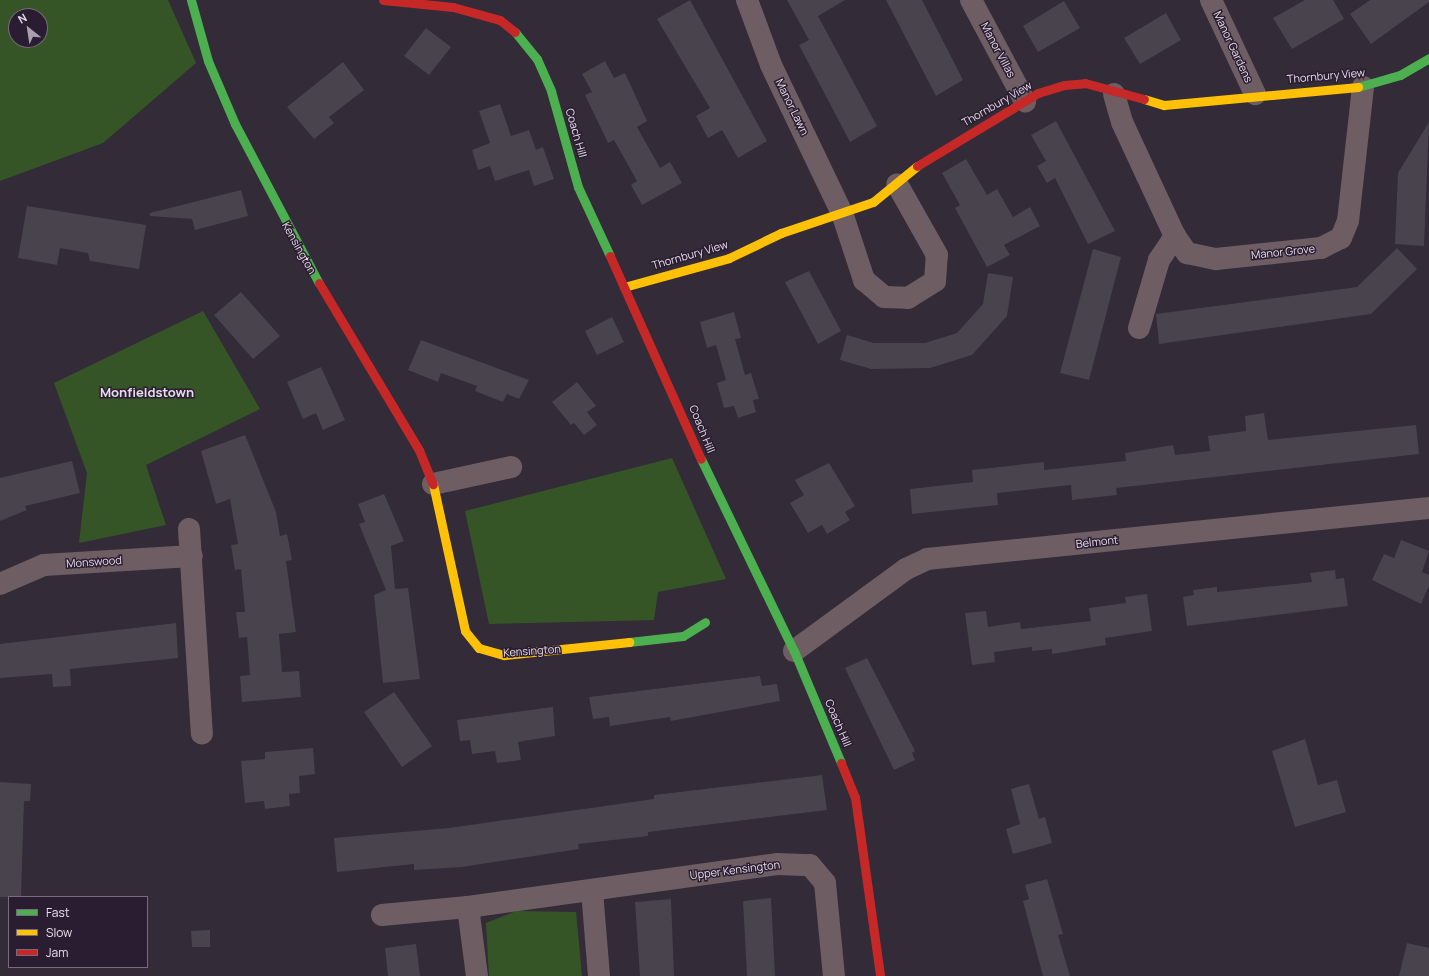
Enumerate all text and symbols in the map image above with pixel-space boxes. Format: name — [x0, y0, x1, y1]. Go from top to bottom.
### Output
north arrow — [8, 8, 48, 48]
street label: Manor Gardens — [1211, 9, 1255, 85]
text: N — [15, 10, 29, 27]
street label: Manor Villas — [978, 20, 1018, 80]
street label: Thornbury View — [1286, 66, 1366, 86]
street label: Manor Lawn — [773, 77, 811, 137]
street label: Thornbury View — [960, 79, 1034, 129]
street label: Coach Hill — [563, 107, 589, 159]
street label: Kensington — [279, 220, 319, 276]
street label: Thornbury View — [650, 238, 730, 272]
street label: Manor Grove — [1250, 242, 1316, 262]
district label: Monfieldstown — [100, 384, 194, 400]
street label: Coach Hill — [686, 403, 718, 455]
street label: Belmont — [1075, 533, 1119, 551]
street label: Monswood — [66, 553, 122, 571]
street label: Kensington — [503, 642, 561, 660]
street label: Coach Hill — [822, 697, 854, 749]
street label: Upper Kensington — [689, 858, 781, 882]
legend — [8, 896, 148, 968]
text: Fast — [46, 904, 70, 921]
text: Slow — [46, 924, 72, 941]
text: Jam — [46, 944, 68, 961]

